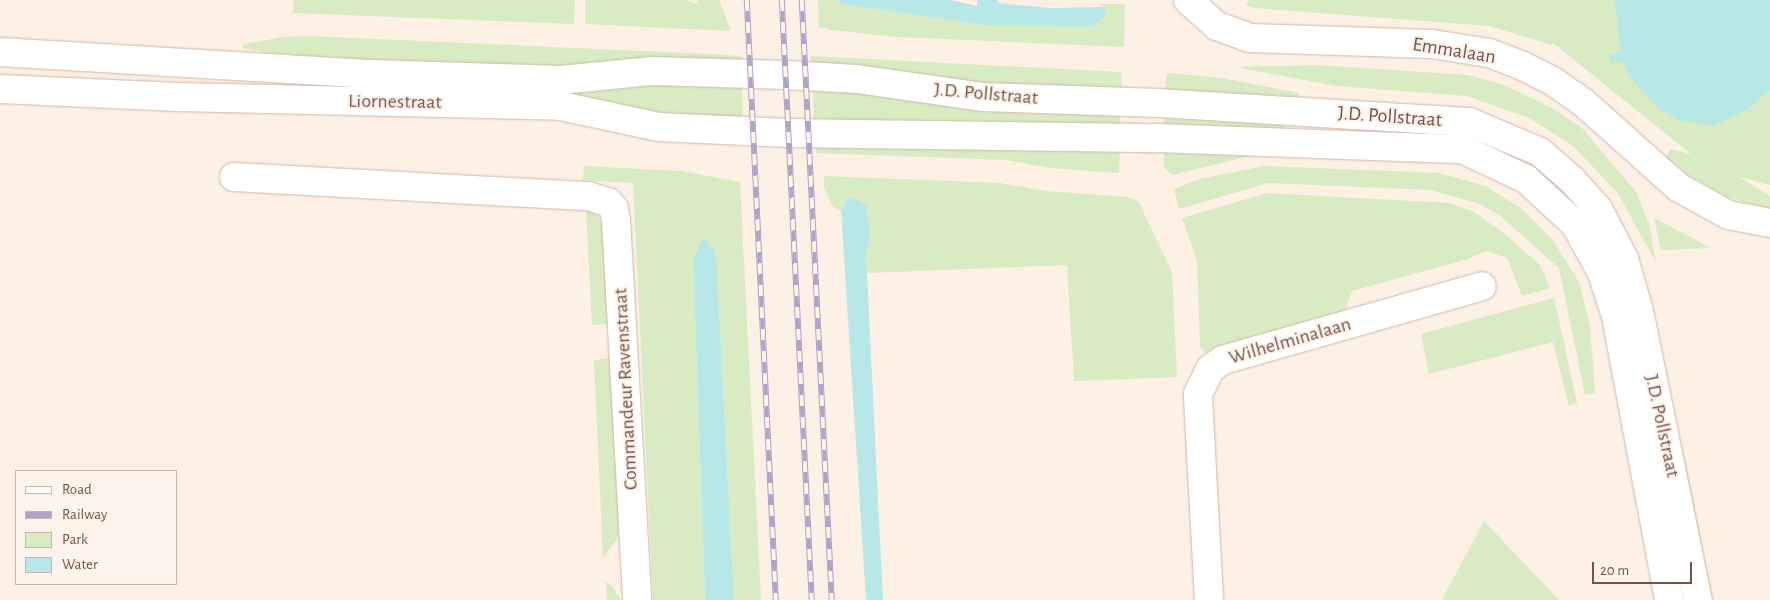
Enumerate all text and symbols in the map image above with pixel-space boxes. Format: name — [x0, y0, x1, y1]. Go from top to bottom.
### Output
street label: Emmalaan — [1411, 33, 1497, 69]
street label: J.D. Pollstraat — [933, 78, 1039, 110]
street label: Liornestraat — [348, 89, 442, 115]
street label: J.D. Pollstraat — [1337, 101, 1443, 133]
street label: Commandeur Ravenstraat — [609, 287, 643, 491]
street label: Wilhelminalaan — [1226, 312, 1354, 370]
street label: J.D. Pollstraat — [1639, 373, 1685, 479]
legend — [15, 470, 178, 585]
text: Road — [62, 482, 92, 497]
text: Railway — [62, 507, 107, 522]
text: Park — [62, 532, 88, 547]
scale bar — [1595, 552, 1695, 584]
text: Water — [62, 557, 98, 572]
text: 20 m — [1600, 563, 1629, 578]

